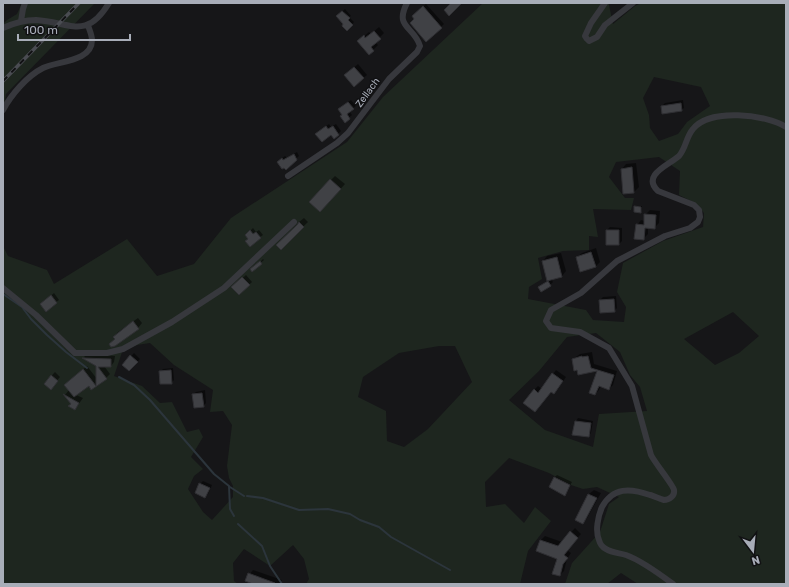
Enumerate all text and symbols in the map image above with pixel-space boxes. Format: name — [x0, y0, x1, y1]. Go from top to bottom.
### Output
scale bar — [18, 16, 130, 42]
text: 100 m — [24, 23, 58, 37]
street label: Zellach — [353, 76, 382, 110]
north arrow — [733, 531, 773, 571]
text: N — [750, 553, 761, 567]

